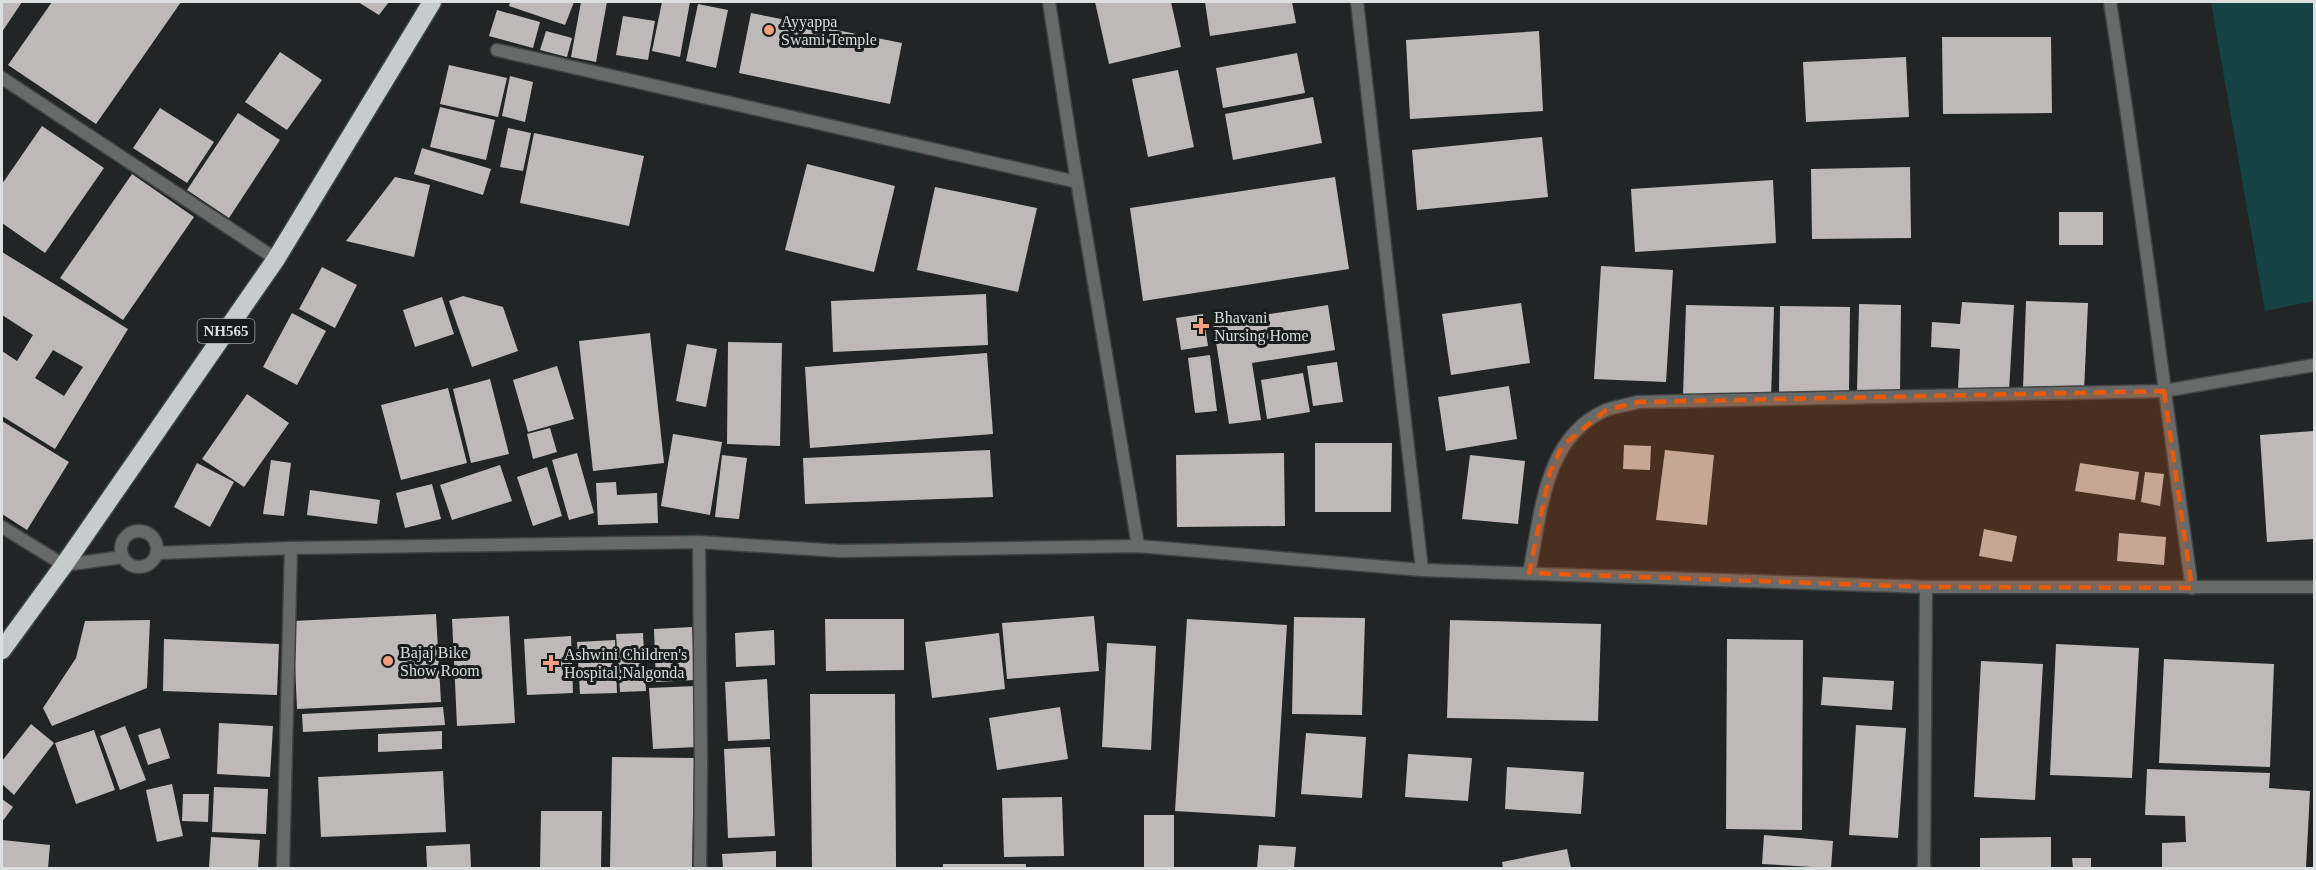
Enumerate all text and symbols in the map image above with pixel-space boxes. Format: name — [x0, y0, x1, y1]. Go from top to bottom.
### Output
place label: Ayyappa Swami Temple — [781, 13, 877, 49]
marker: Ayyappa Swami Temple — [762, 23, 776, 37]
place label: Bhavani Nursing Home — [1214, 309, 1309, 345]
marker: Bhavani Nursing Home — [1192, 317, 1210, 335]
road number: NH565 — [198, 319, 254, 343]
place label: Bajaj Bike Show Room — [400, 644, 480, 679]
place label: Ashwini Children's Hospital,Nalgonda — [564, 646, 687, 682]
marker: Bajaj Bike Show Room — [381, 654, 395, 668]
marker: Ashwini Children's Hospital,Nalgonda — [542, 654, 560, 672]

